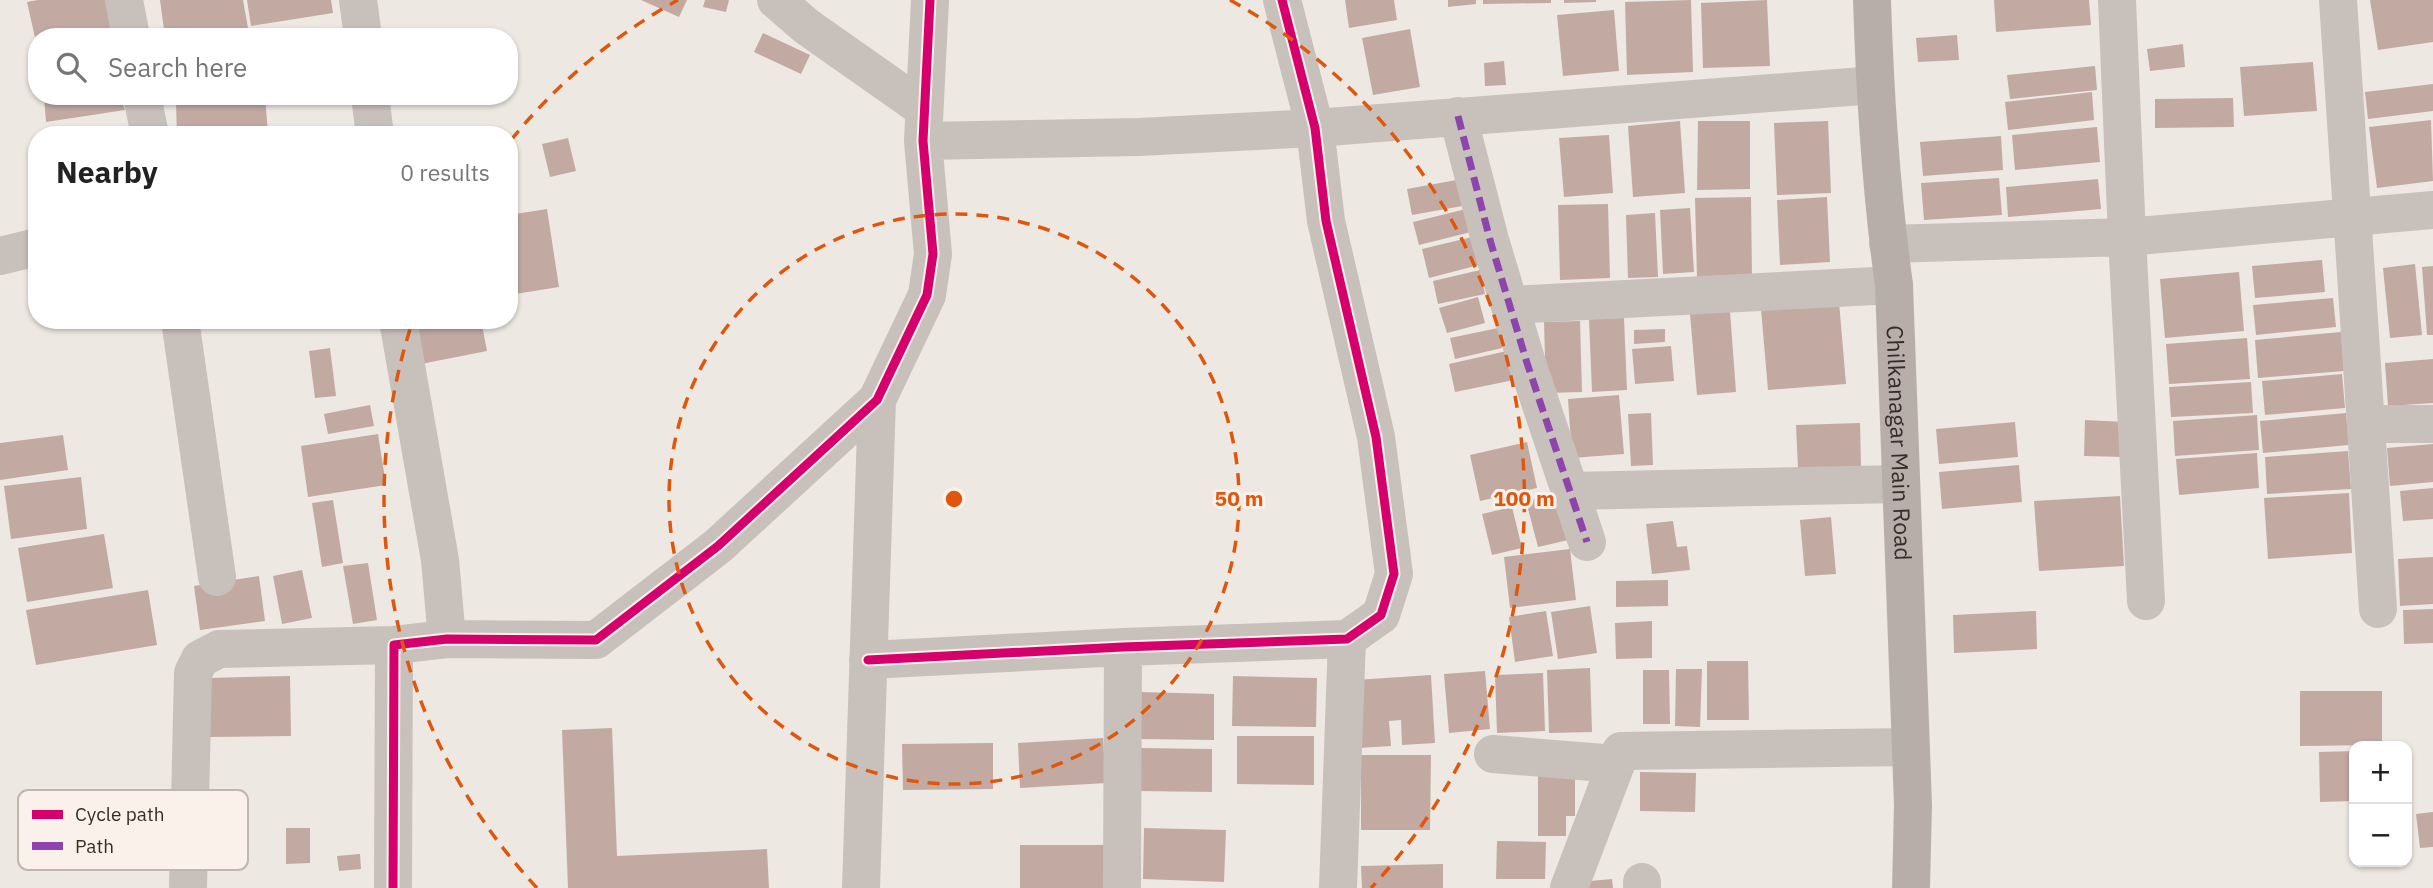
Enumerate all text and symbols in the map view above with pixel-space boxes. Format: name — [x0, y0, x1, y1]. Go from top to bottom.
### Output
search box — [28, 28, 518, 105]
icon: search — [52, 48, 90, 86]
text: Search here — [108, 50, 247, 84]
text: Nearby — [56, 152, 158, 191]
text: 0 results — [400, 157, 490, 187]
street label: Chilkanagar Main Road — [1880, 325, 1919, 561]
text: 50 m — [1215, 484, 1263, 512]
text: 100 m — [1493, 484, 1555, 512]
centre of rings — [942, 487, 966, 511]
map controls — [2349, 741, 2412, 867]
button: + — [2349, 741, 2412, 804]
legend — [18, 790, 248, 870]
text: Cycle path — [75, 802, 164, 826]
button: − — [2349, 804, 2412, 867]
text: Path — [75, 834, 114, 858]

